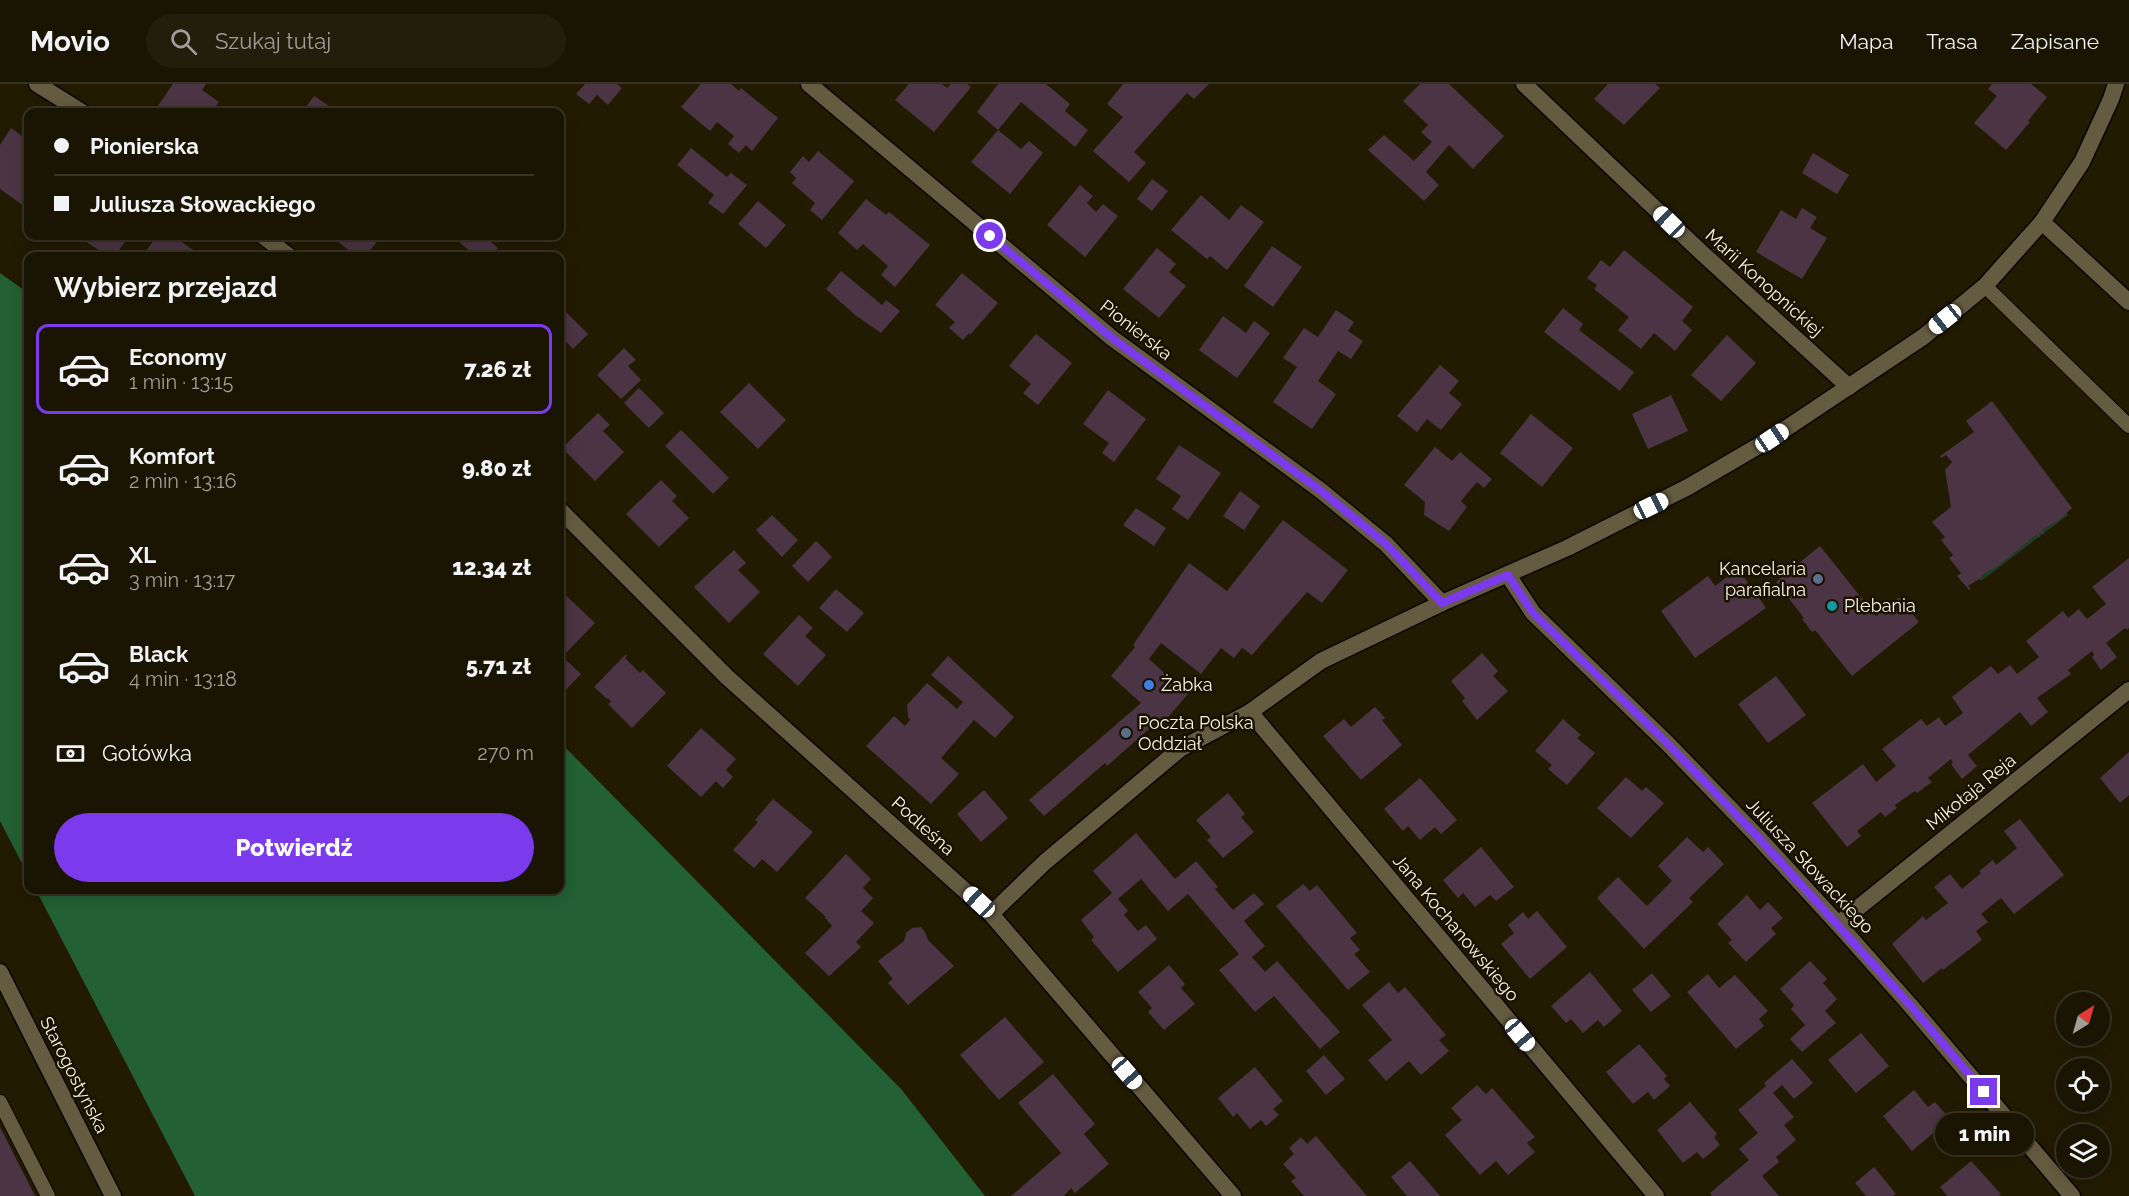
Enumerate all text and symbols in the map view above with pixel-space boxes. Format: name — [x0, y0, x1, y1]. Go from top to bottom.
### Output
search box — [146, 14, 566, 68]
text: Movio — [30, 25, 110, 58]
icon: search — [167, 25, 200, 58]
text: Szukaj tutaj — [215, 28, 331, 54]
text: Mapa — [1839, 29, 1893, 54]
text: Trasa — [1926, 29, 1978, 54]
text: Zapisane — [2011, 29, 2099, 54]
text: Pionierska — [90, 133, 199, 159]
text: Juliusza Słowackiego — [90, 191, 316, 217]
car — [1650, 203, 1688, 241]
route start — [976, 222, 1003, 249]
street label: Marii Konopnickiej — [1701, 224, 1827, 341]
text: Wybierz przejazd — [54, 272, 277, 303]
street label: Pionierska — [1096, 295, 1176, 364]
car — [1925, 301, 1965, 337]
icon: car — [57, 342, 111, 396]
text: Economy — [129, 344, 227, 370]
text: 7.26 zł — [464, 356, 531, 382]
text: 1 min · 13:15 — [129, 370, 234, 394]
car — [1752, 420, 1792, 456]
icon: car — [57, 441, 111, 495]
text: Komfort — [129, 443, 215, 469]
text: 9.80 zł — [462, 455, 531, 481]
text: 2 min · 13:16 — [129, 469, 237, 493]
car — [1631, 490, 1671, 522]
icon: car — [57, 540, 111, 594]
text: XL — [129, 542, 156, 568]
text: 12.34 zł — [452, 554, 531, 580]
place label: Kancelaria parafialna — [1719, 558, 1806, 600]
text: 3 min · 13:17 — [129, 568, 235, 592]
marker: Kancelaria parafialna — [1811, 572, 1825, 586]
place label: Plebania — [1844, 595, 1916, 616]
marker: Plebania — [1825, 599, 1839, 613]
icon: car — [57, 639, 111, 693]
text: Black — [129, 641, 188, 667]
text: 5.71 zł — [466, 653, 531, 679]
text: 4 min · 13:18 — [129, 667, 237, 691]
place label: Żabka — [1161, 674, 1213, 695]
marker: Żabka — [1142, 678, 1156, 692]
place label: Poczta Polska Oddział — [1138, 712, 1254, 754]
marker: Poczta Polska Oddział — [1119, 726, 1133, 740]
icon: cash — [54, 737, 87, 770]
text: Gotówka — [102, 740, 192, 766]
text: 270 m — [477, 741, 534, 765]
street label: Mikołaja Reja — [1922, 749, 2020, 834]
street label: Podleśna — [888, 792, 959, 859]
street label: Juliusza Słowackiego — [1742, 794, 1879, 938]
button: Potwierdź — [54, 813, 534, 882]
street label: Jana Kochanowskiego — [1389, 850, 1524, 1005]
car — [960, 883, 998, 921]
north arrow — [2056, 992, 2110, 1046]
map controls — [2056, 992, 2110, 1178]
street label: Starogostyńska — [36, 1013, 113, 1137]
car — [1502, 1015, 1538, 1055]
car — [1108, 1054, 1146, 1092]
button: locate — [2056, 1058, 2110, 1112]
route end — [1970, 1078, 1997, 1105]
callout: 1 min — [1934, 1113, 2034, 1155]
text: 1 min — [1959, 1122, 2010, 1146]
button: layers — [2056, 1124, 2110, 1178]

